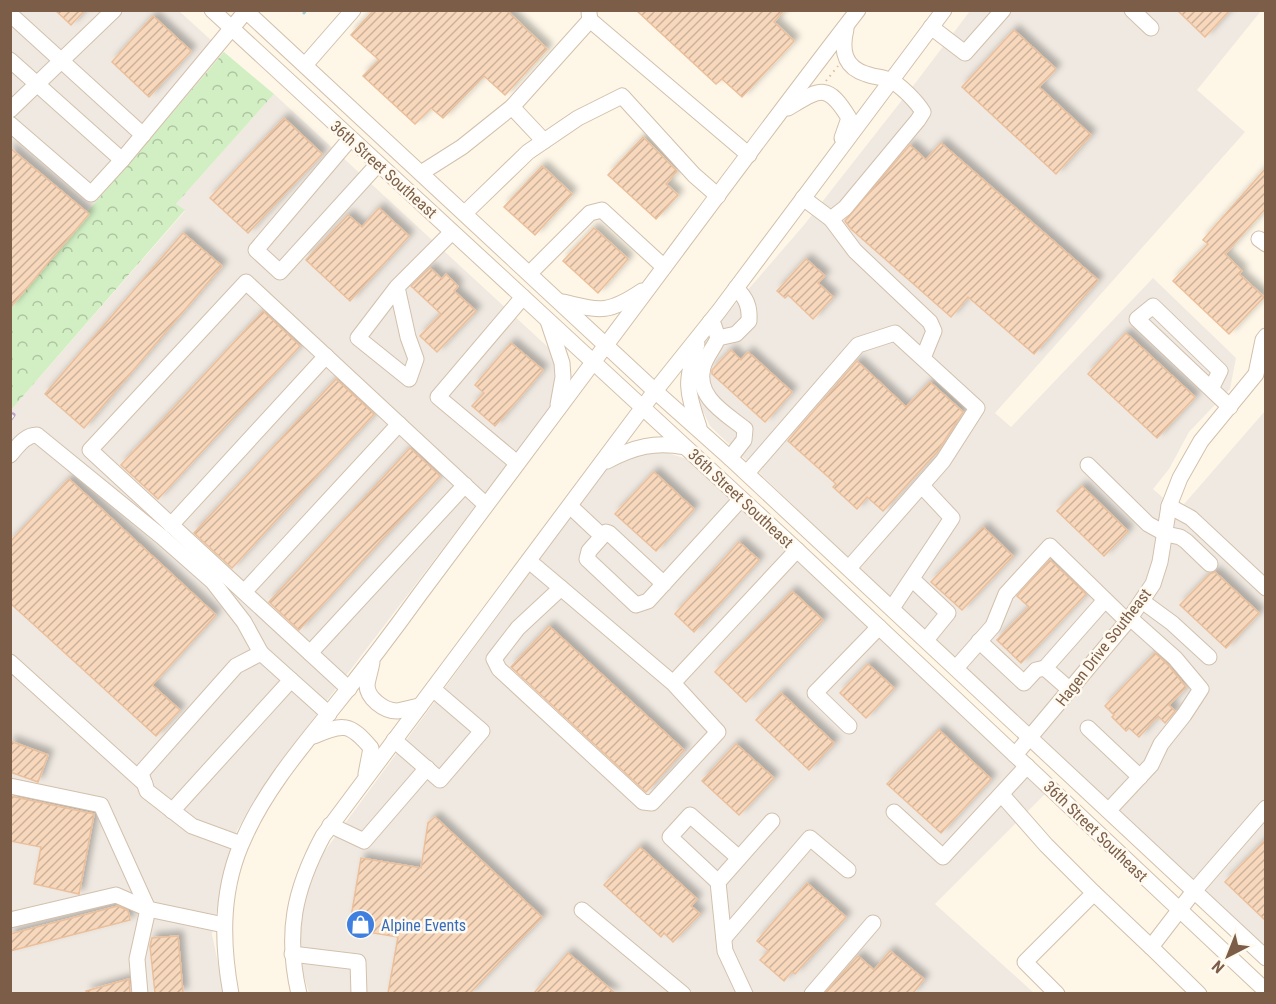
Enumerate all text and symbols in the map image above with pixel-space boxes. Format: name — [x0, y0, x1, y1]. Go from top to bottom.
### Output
street label: 36th Street Southeast — [326, 117, 441, 222]
street label: 36th Street Southeast — [684, 445, 797, 552]
street label: Hagen Drive Southeast — [1052, 585, 1155, 710]
street label: 36th Street Southeast — [1040, 777, 1152, 886]
shop icon: Alpine Events — [344, 909, 376, 941]
place label: Alpine Events — [381, 916, 466, 935]
north arrow — [1198, 926, 1258, 986]
text: N — [1208, 956, 1228, 977]

